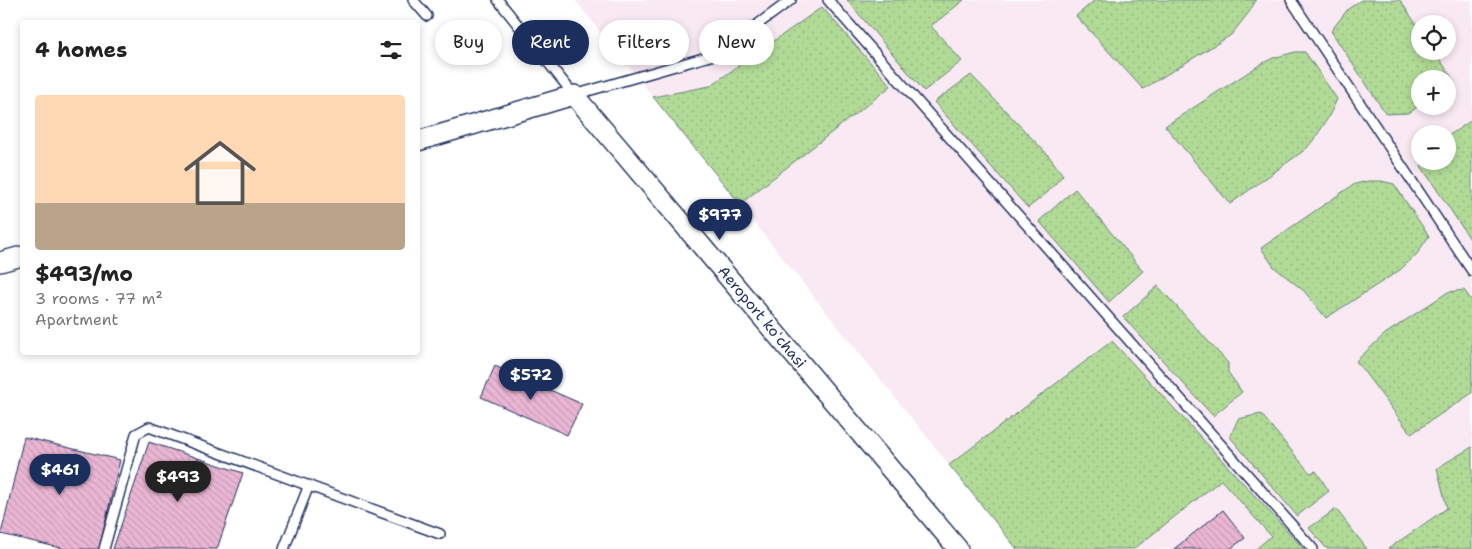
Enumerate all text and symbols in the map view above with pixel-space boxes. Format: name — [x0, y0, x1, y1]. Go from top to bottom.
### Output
map controls — [1411, 15, 1456, 170]
button: locate — [1411, 15, 1456, 60]
chip: Buy — [435, 20, 502, 65]
chip: Rent — [512, 20, 589, 65]
chip: Filters — [599, 20, 689, 65]
chip: New — [699, 20, 774, 65]
text: 4 homes — [35, 36, 127, 64]
icon: filters — [377, 36, 405, 64]
button: + — [1411, 70, 1456, 115]
button: − — [1411, 125, 1456, 170]
icon: home — [175, 128, 265, 218]
pin: $977 — [690, 198, 750, 241]
text: $977 — [698, 204, 742, 225]
text: $493/mo — [35, 260, 133, 288]
street label: Aeroport koʻchasi — [713, 262, 811, 372]
text: 3 rooms · 77 m² — [35, 288, 163, 309]
text: Apartment — [35, 309, 118, 330]
pin: $572 — [501, 358, 561, 401]
text: $572 — [510, 364, 552, 385]
pin: $461 — [30, 454, 90, 496]
text: $461 — [40, 459, 80, 480]
pin: $493 — [148, 460, 208, 503]
text: $493 — [156, 466, 200, 487]

